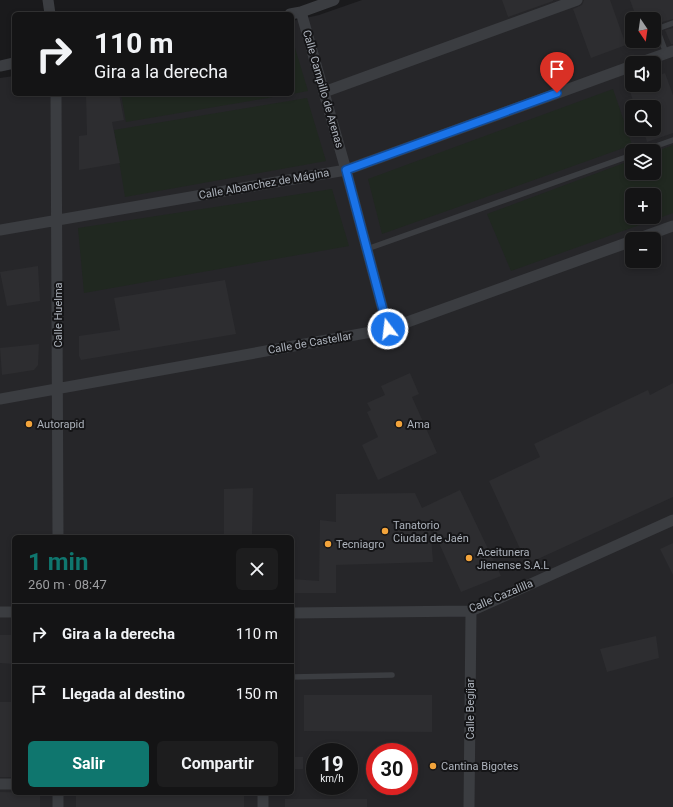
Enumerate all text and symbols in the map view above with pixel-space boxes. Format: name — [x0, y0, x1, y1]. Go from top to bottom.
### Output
north arrow — [625, 12, 661, 48]
map controls — [625, 12, 661, 268]
text: 110 m — [94, 27, 173, 60]
icon: right — [28, 28, 80, 80]
street label: Calle Campillo de Arenas — [300, 28, 346, 150]
pin — [540, 52, 574, 93]
button: sound — [625, 56, 661, 92]
icon: arrive — [546, 58, 568, 80]
text: Gira a la derecha — [94, 61, 228, 82]
button: search — [625, 100, 661, 136]
button: layers — [625, 144, 661, 180]
street label: Calle Albanchez de Mágina — [198, 166, 330, 202]
button: + — [625, 188, 661, 224]
button: − — [625, 232, 661, 268]
street label: Calle Huelma — [52, 282, 65, 348]
position arrow — [367, 308, 409, 350]
street label: Calle de Castellar — [267, 329, 353, 357]
place label: Autorapid — [37, 418, 85, 431]
place label: Ama — [407, 418, 430, 431]
marker: Autorapid — [24, 419, 34, 429]
marker: Ama — [394, 419, 404, 429]
place label: Tanatorio Ciudad de Jaén — [393, 519, 469, 545]
marker: Tanatorio Ciudad de Jaén — [380, 526, 390, 536]
place label: Tecniagro — [336, 538, 384, 551]
marker: Tecniagro — [323, 539, 333, 549]
place label: Aceitunera Jienense S.A.L — [477, 546, 549, 572]
text: 1 min — [28, 548, 88, 576]
button: close — [236, 548, 278, 590]
marker: Aceitunera Jienense S.A.L — [464, 553, 474, 563]
text: 260 m · 08:47 — [28, 577, 107, 592]
street label: Calle Cazalilla — [467, 577, 535, 615]
icon: right — [28, 623, 50, 645]
text: Gira a la derecha — [62, 625, 175, 643]
text: 110 m — [236, 625, 278, 643]
street label: Calle Begíjar — [464, 678, 477, 739]
icon: arrive — [28, 683, 50, 705]
text: Llegada al destino — [62, 685, 185, 703]
text: 150 m — [236, 685, 278, 703]
button: Salir — [28, 741, 149, 787]
button: Compartir — [157, 741, 278, 787]
speed limit sign: 30 — [366, 743, 418, 795]
text: 19 — [321, 752, 343, 776]
place label: Cantina Bigotes — [441, 760, 519, 773]
marker: Cantina Bigotes — [428, 761, 438, 771]
text: km/h — [320, 773, 344, 784]

